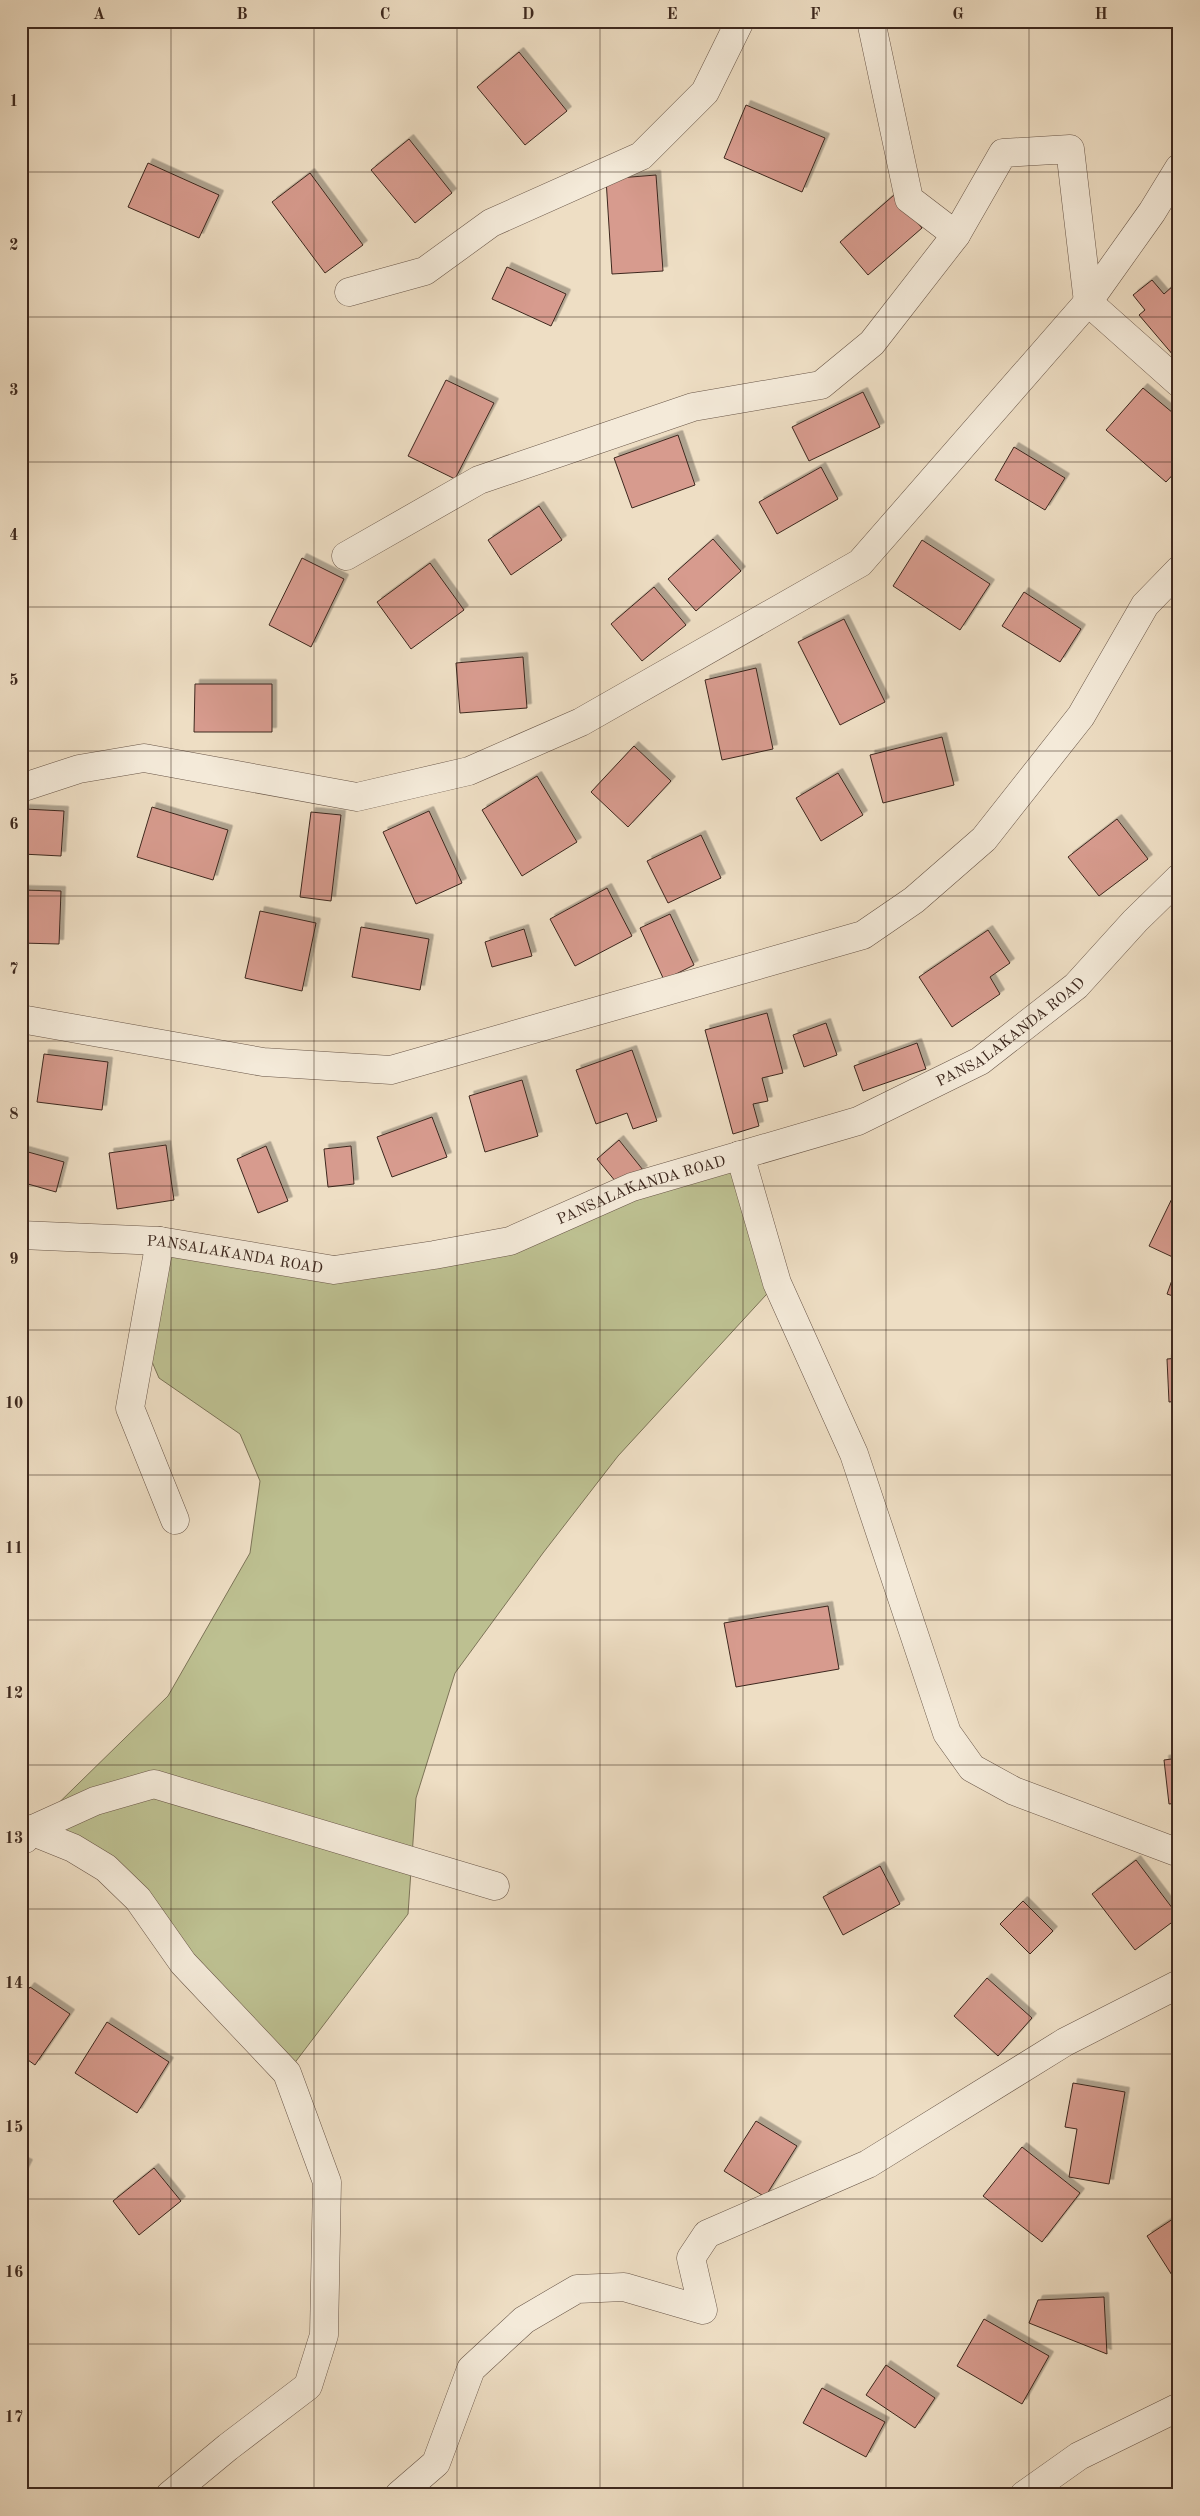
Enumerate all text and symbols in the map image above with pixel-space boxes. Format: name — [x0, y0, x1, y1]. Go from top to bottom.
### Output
text: A — [93, 7, 105, 23]
text: B — [236, 7, 248, 23]
text: C — [380, 7, 390, 23]
text: D — [522, 7, 534, 23]
text: E — [666, 7, 678, 23]
text: F — [810, 7, 821, 23]
text: G — [952, 7, 964, 23]
text: H — [1094, 7, 1108, 23]
text: 1 — [9, 94, 19, 110]
text: 2 — [9, 238, 19, 254]
text: 3 — [9, 383, 19, 399]
text: 4 — [9, 528, 19, 544]
text: 5 — [9, 673, 19, 689]
text: 6 — [9, 817, 19, 833]
text: 7 — [9, 962, 19, 978]
street label: PANSALAKANDA ROAD — [934, 976, 1088, 1090]
text: 8 — [9, 1107, 19, 1123]
street label: PANSALAKANDA ROAD — [555, 1154, 728, 1228]
street label: PANSALAKANDA ROAD — [146, 1234, 324, 1277]
text: 9 — [9, 1252, 19, 1268]
text: 10 — [5, 1396, 23, 1412]
text: 11 — [5, 1541, 23, 1557]
text: 12 — [5, 1686, 23, 1702]
text: 13 — [5, 1831, 23, 1847]
text: 14 — [5, 1976, 23, 1992]
text: 15 — [5, 2120, 23, 2136]
text: 16 — [5, 2265, 23, 2281]
text: 17 — [5, 2410, 23, 2426]

